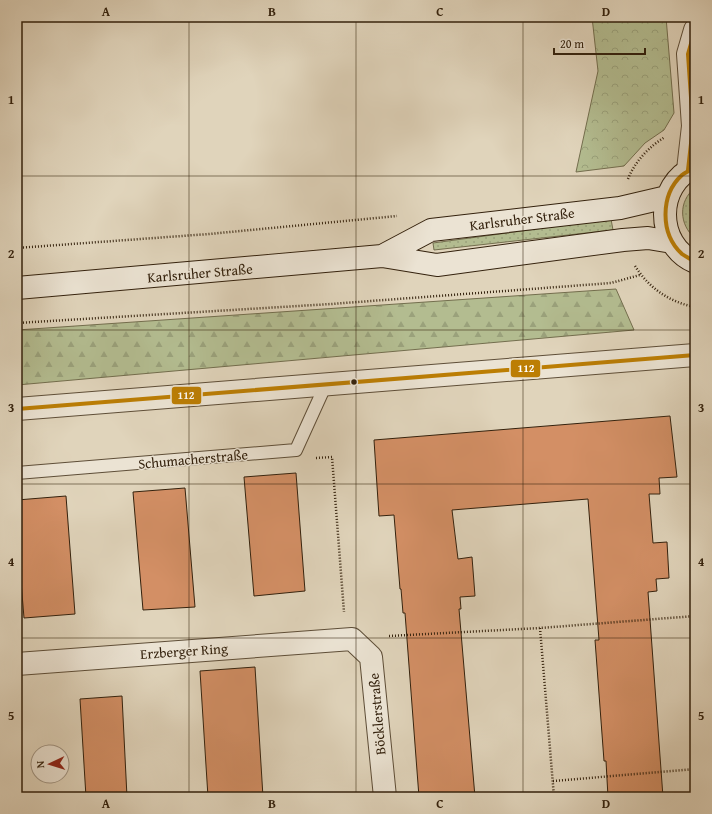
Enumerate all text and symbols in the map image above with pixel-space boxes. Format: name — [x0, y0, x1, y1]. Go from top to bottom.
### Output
text: A — [102, 2, 111, 21]
text: B — [268, 2, 276, 21]
text: C — [436, 2, 444, 21]
text: D — [602, 2, 610, 21]
scale bar — [554, 30, 645, 56]
text: 20 m — [560, 35, 584, 52]
text: 1 — [8, 90, 14, 109]
text: 1 — [698, 90, 704, 109]
street label: Karlsruher Straße — [468, 203, 576, 235]
text: 2 — [8, 244, 15, 263]
text: 2 — [698, 244, 705, 263]
street label: Karlsruher Straße — [147, 258, 254, 288]
line badge: 112 — [510, 359, 541, 378]
text: 112 — [517, 360, 535, 376]
unlabelled marker — [349, 377, 359, 387]
line badge: 112 — [171, 386, 202, 405]
text: 112 — [177, 387, 195, 403]
text: 3 — [8, 398, 14, 417]
text: 3 — [698, 398, 704, 417]
street label: Schumacherstraße — [137, 444, 249, 474]
text: 4 — [8, 552, 15, 571]
text: 4 — [698, 552, 705, 571]
street label: Erzberger Ring — [140, 638, 229, 664]
street label: Böcklerstraße — [363, 672, 391, 756]
text: 5 — [8, 706, 15, 725]
text: 5 — [698, 706, 705, 725]
north arrow — [30, 744, 70, 784]
text: N — [32, 760, 48, 769]
text: A — [102, 794, 111, 813]
text: B — [268, 794, 276, 813]
text: C — [436, 794, 444, 813]
text: D — [602, 794, 610, 813]

